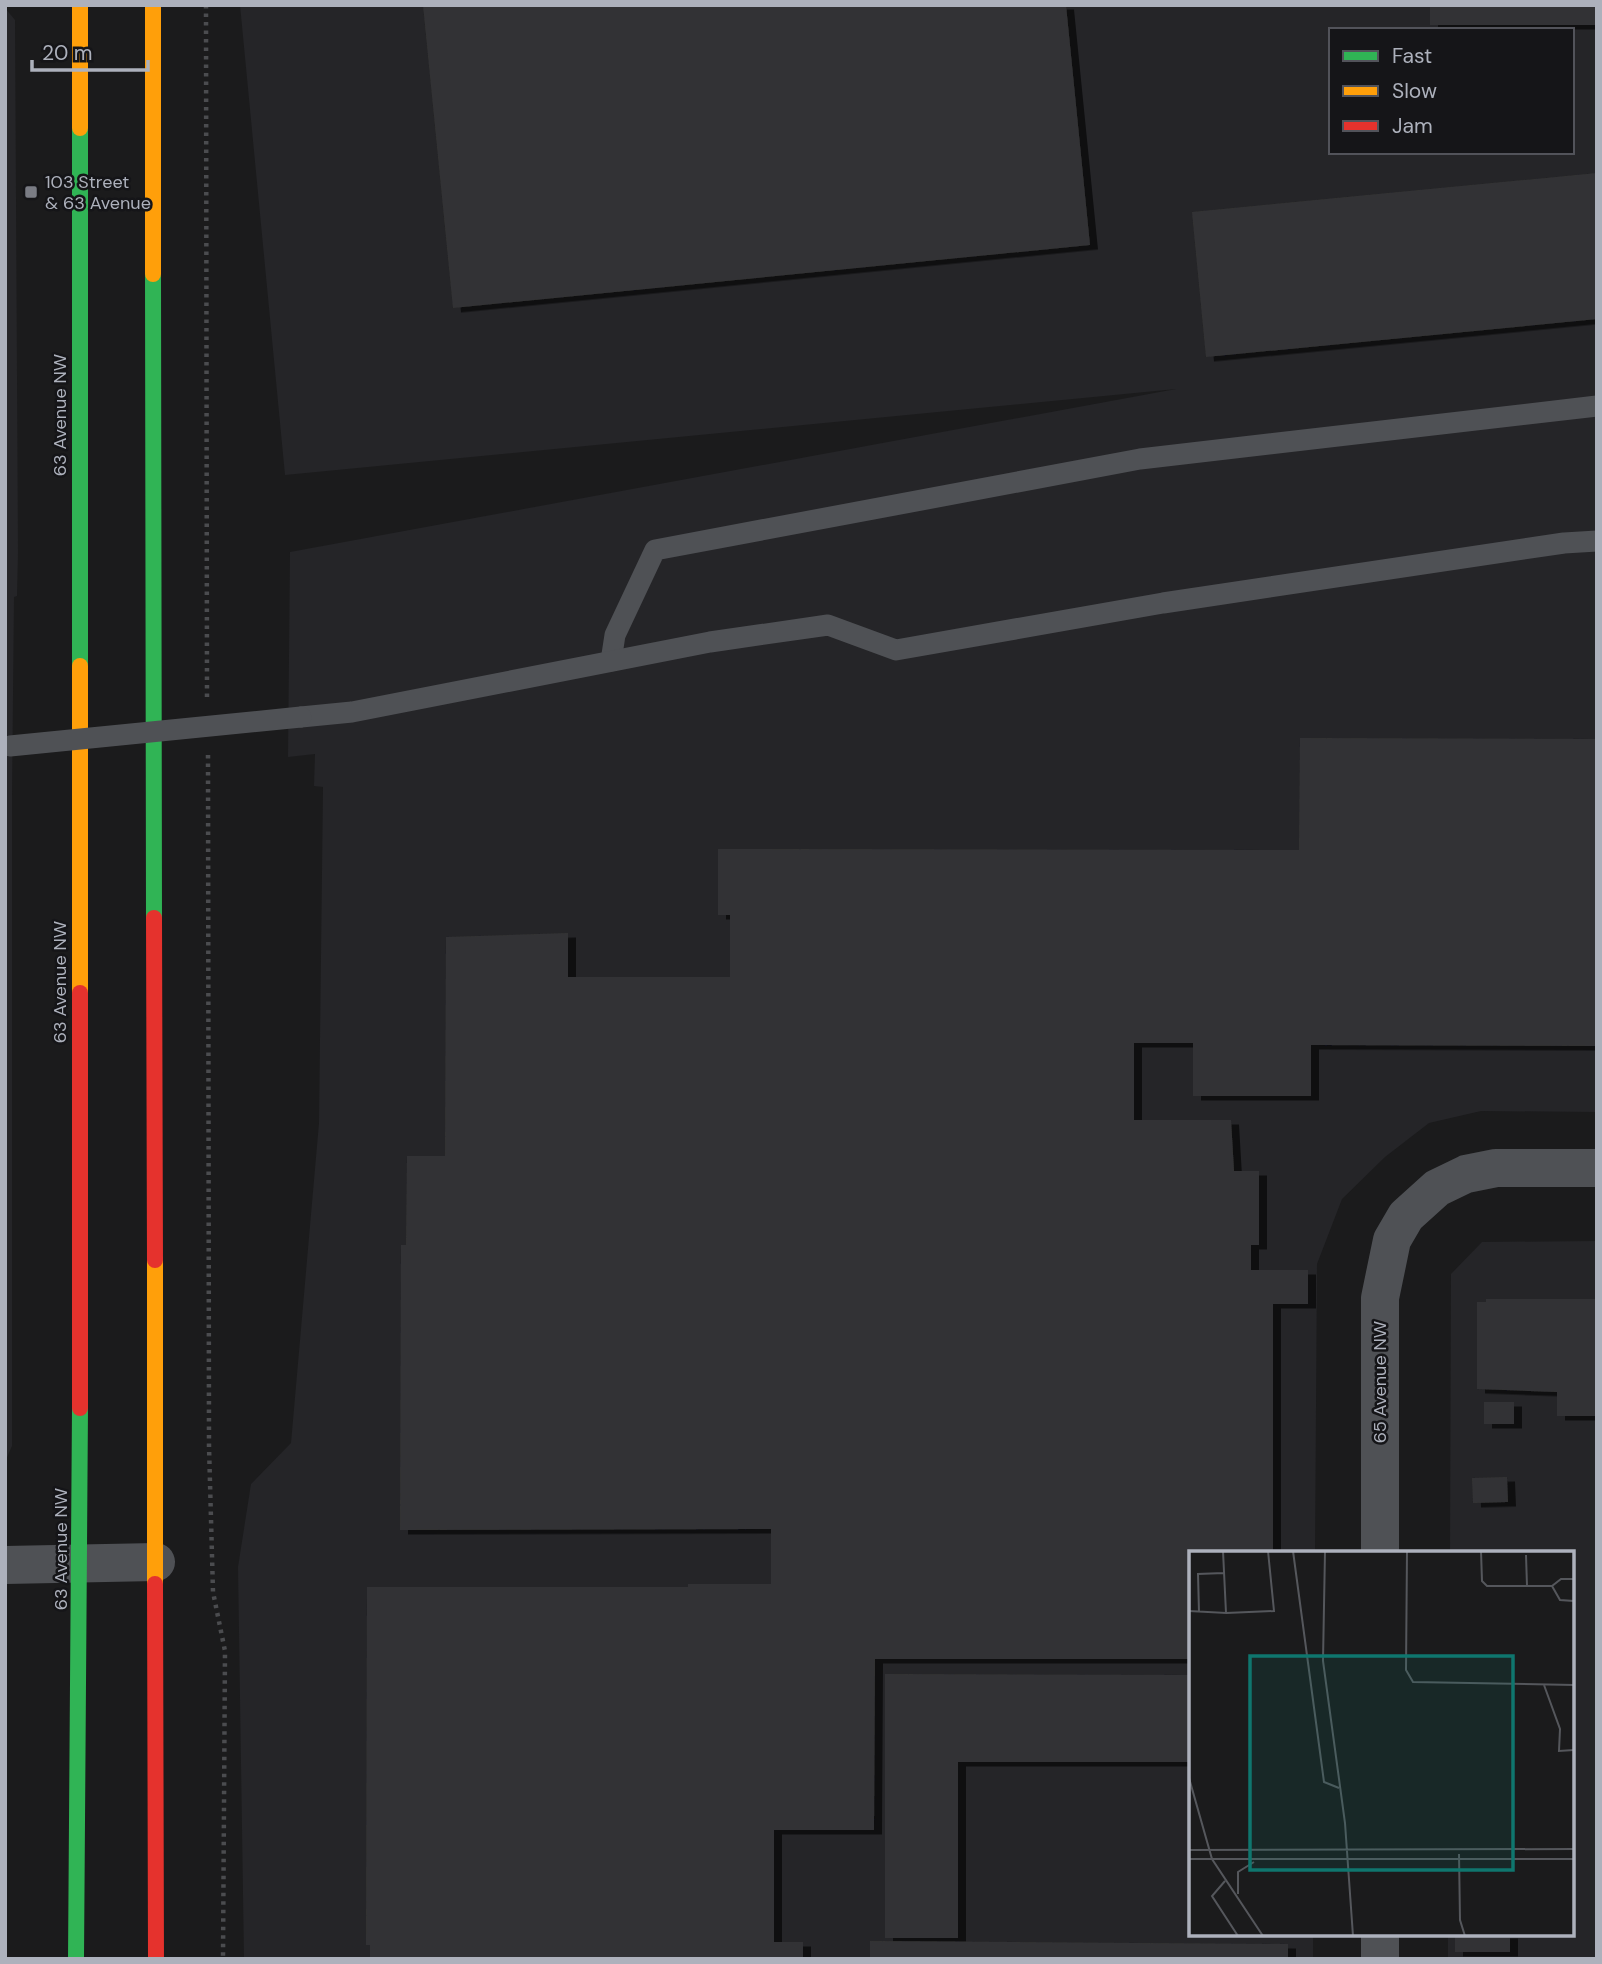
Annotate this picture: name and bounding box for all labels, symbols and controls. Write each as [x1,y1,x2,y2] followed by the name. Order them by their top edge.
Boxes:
[32,28,147,72] scale bar
[1329,28,1574,154] legend
[42,39,93,67] text: 20 m
[1392,42,1432,70] text: Fast
[1392,77,1437,105] text: Slow
[1392,112,1433,140] text: Jam
[45,170,151,215] place label: 103 Street & 63 Avenue
[23,184,39,200] marker: 103 Street & 63 Avenue
[48,354,72,476] street label: 63 Avenue NW
[48,921,72,1043] street label: 63 Avenue NW
[1368,1321,1392,1443] street label: 65 Avenue NW
[49,1488,73,1610] street label: 63 Avenue NW
[1189,1551,1574,1936] inset map

